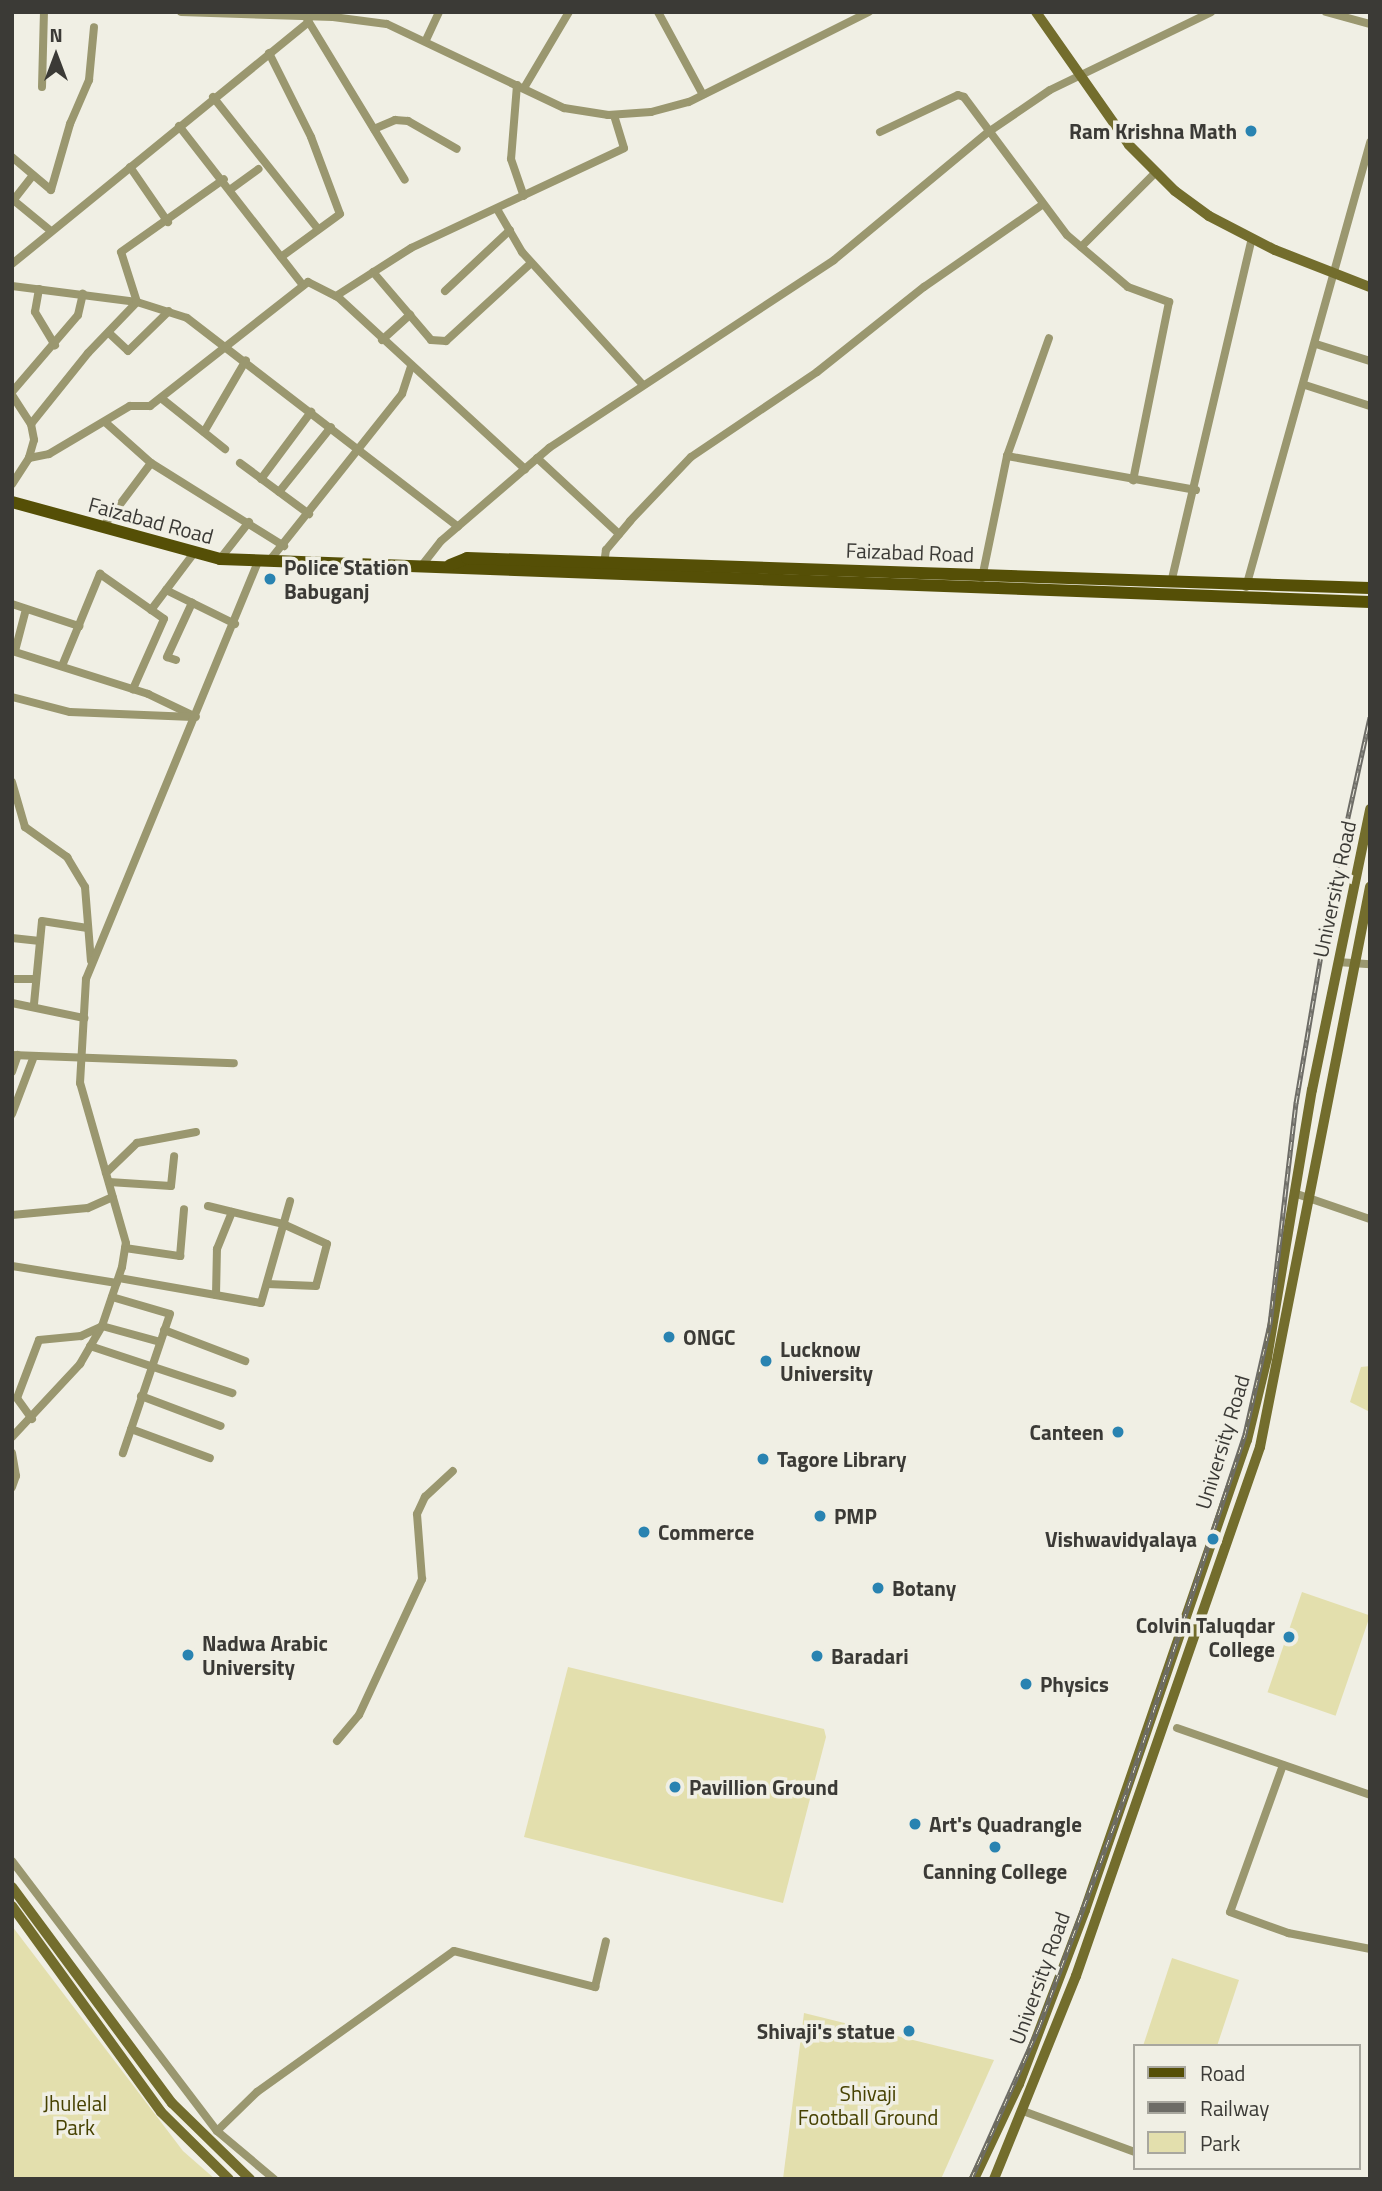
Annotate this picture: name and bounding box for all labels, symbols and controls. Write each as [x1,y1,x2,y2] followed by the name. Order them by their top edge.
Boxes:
[49,20,63,49] text: N
[21,21,91,91] north arrow
[1069,118,1237,144] place label: Ram Krishna Math
[1243,123,1259,139] marker: Ram Krishna Math
[86,491,216,549] street label: Faizabad Road
[845,537,975,567] street label: Faizabad Road
[284,554,409,604] place label: Police Station Babuganj
[262,571,278,587] marker: Police Station Babuganj
[1307,818,1361,960] street label: University Road
[683,1324,735,1350] place label: ONGC
[661,1329,677,1345] marker: ONGC
[780,1336,873,1386] place label: Lucknow University
[758,1353,774,1369] marker: Lucknow University
[1190,1372,1254,1512] street label: University Road
[1030,1419,1104,1445] place label: Canteen
[1110,1424,1126,1440] marker: Canteen
[777,1446,906,1472] place label: Tagore Library
[755,1451,771,1467] marker: Tagore Library
[834,1503,877,1529] place label: PMP
[812,1508,828,1524] marker: PMP
[658,1519,754,1545] place label: Commerce
[636,1524,652,1540] marker: Commerce
[1045,1526,1197,1552] place label: Vishwavidyalaya
[1203,1529,1223,1549] marker: Vishwavidyalaya
[892,1575,956,1601] place label: Botany
[870,1580,886,1596] marker: Botany
[1136,1612,1275,1662] place label: Colvin Taluqdar College
[1281,1629,1297,1645] marker: Colvin Taluqdar College
[202,1630,328,1680] place label: Nadwa Arabic University
[831,1643,909,1669] place label: Baradari
[180,1647,196,1663] marker: Nadwa Arabic University
[809,1648,825,1664] marker: Baradari
[1040,1671,1109,1697] place label: Physics
[1018,1676,1034,1692] marker: Physics
[689,1774,838,1800] place label: Pavillion Ground
[667,1779,683,1795] marker: Pavillion Ground
[929,1811,1082,1837] place label: Art's Quadrangle
[907,1816,923,1832] marker: Art's Quadrangle
[987,1839,1003,1855] marker: Canning College
[923,1858,1067,1884] place label: Canning College
[1003,1908,1075,2048] street label: University Road
[757,2018,895,2044] place label: Shivaji's statue
[901,2023,917,2039] marker: Shivaji's statue
[1134,2044,1361,2170] legend
[1200,2057,1245,2089] text: Road
[798,2080,938,2130] park label: Shivaji Football Ground
[43,2090,107,2140] park label: Jhulelal Park
[1200,2092,1269,2124] text: Railway
[1200,2127,1240,2159] text: Park

